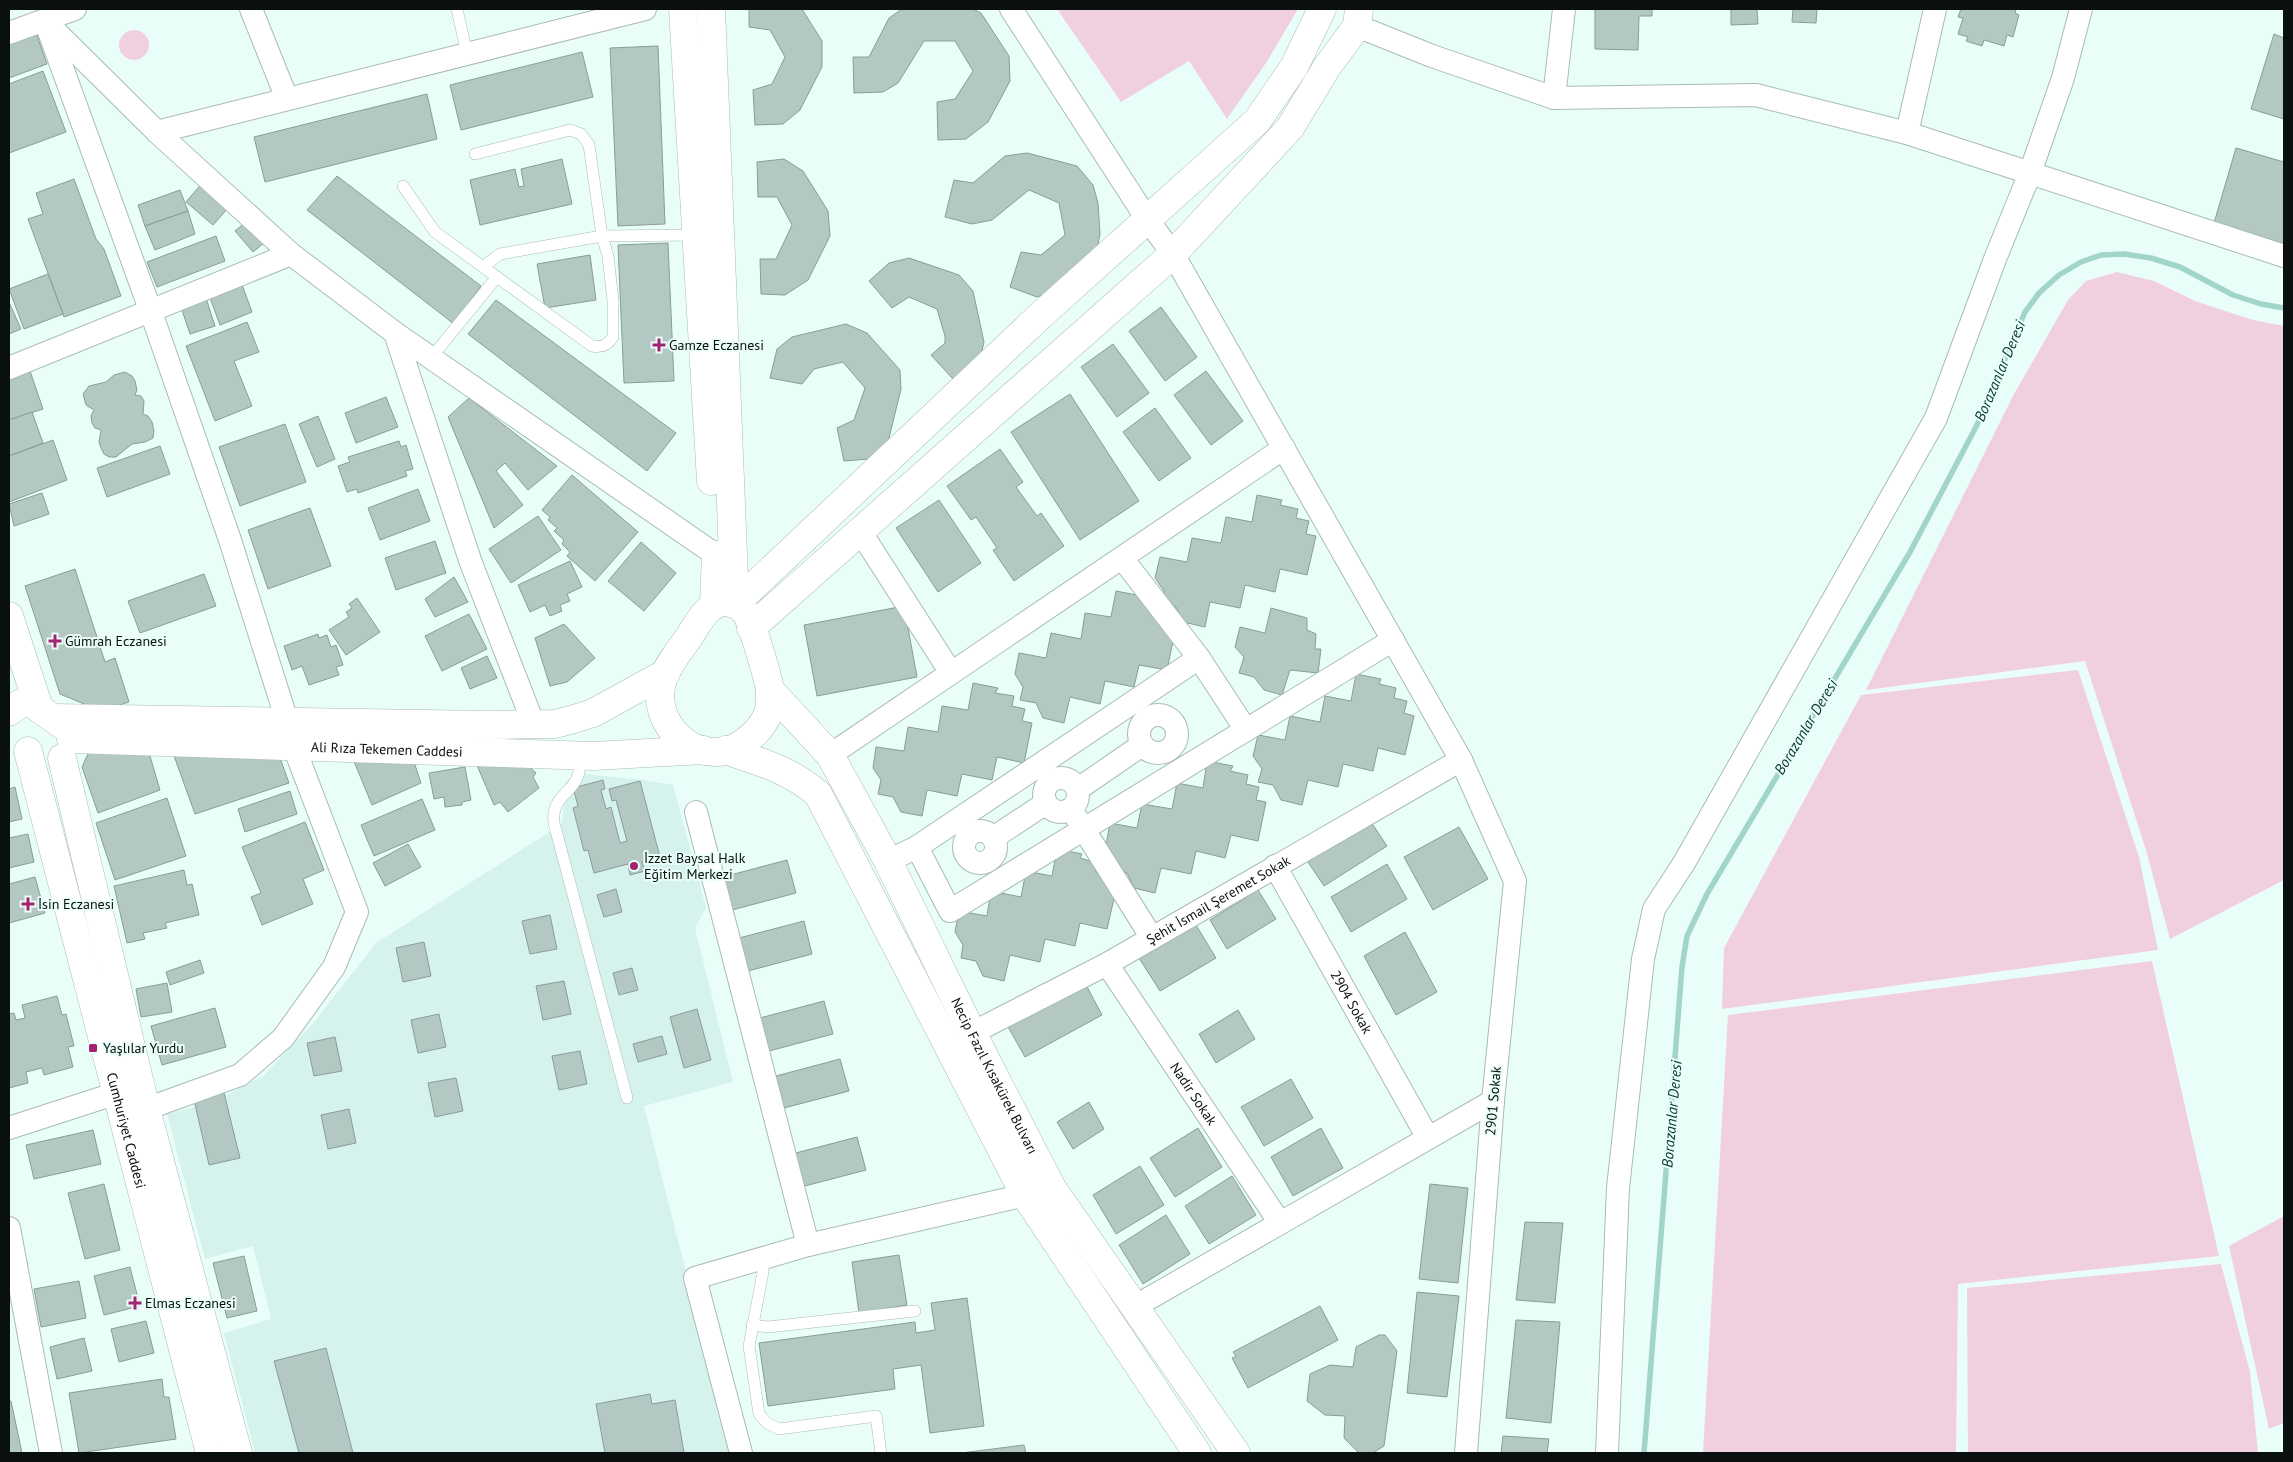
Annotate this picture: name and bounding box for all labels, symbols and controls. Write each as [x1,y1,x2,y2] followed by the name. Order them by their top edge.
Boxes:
[1970,317,2030,424] water label: Borazanlar Deresi
[669,336,764,354] place label: Gamze Eczanesi
[653,339,665,351] marker: Gamze Eczanesi
[65,632,167,650] place label: Gümrah Eczanesi
[49,635,61,647] marker: Gümrah Eczanesi
[1770,675,1842,778] water label: Borazanlar Deresi
[311,738,463,761] street label: Ali Rıza Tekemen Caddesi
[644,849,746,883] place label: İzzet Baysal Halk Eğitim Merkezi
[1143,851,1294,948] street label: Şehit İsmail Şeremet Sokak
[628,860,640,872] marker: İzzet Baysal Halk Eğitim Merkezi
[38,895,114,913] place label: İsin Eczanesi
[22,898,34,910] marker: İsin Eczanesi
[1327,967,1377,1037] street label: 2904 Sokak
[947,995,1042,1157] street label: Necip Fazıl Kısakürek Bulvarı
[103,1039,184,1057] place label: Yaşlılar Yurdu
[87,1042,99,1054] marker: Yaşlılar Yurdu
[1657,1058,1686,1168] water label: Borazanlar Deresi
[1166,1059,1221,1129] street label: Nadir Sokak
[1481,1065,1505,1136] street label: 2901 Sokak
[103,1071,150,1190] street label: Cumhuriyet Caddesi
[145,1294,236,1312] place label: Elmas Eczanesi
[129,1297,141,1309] marker: Elmas Eczanesi

